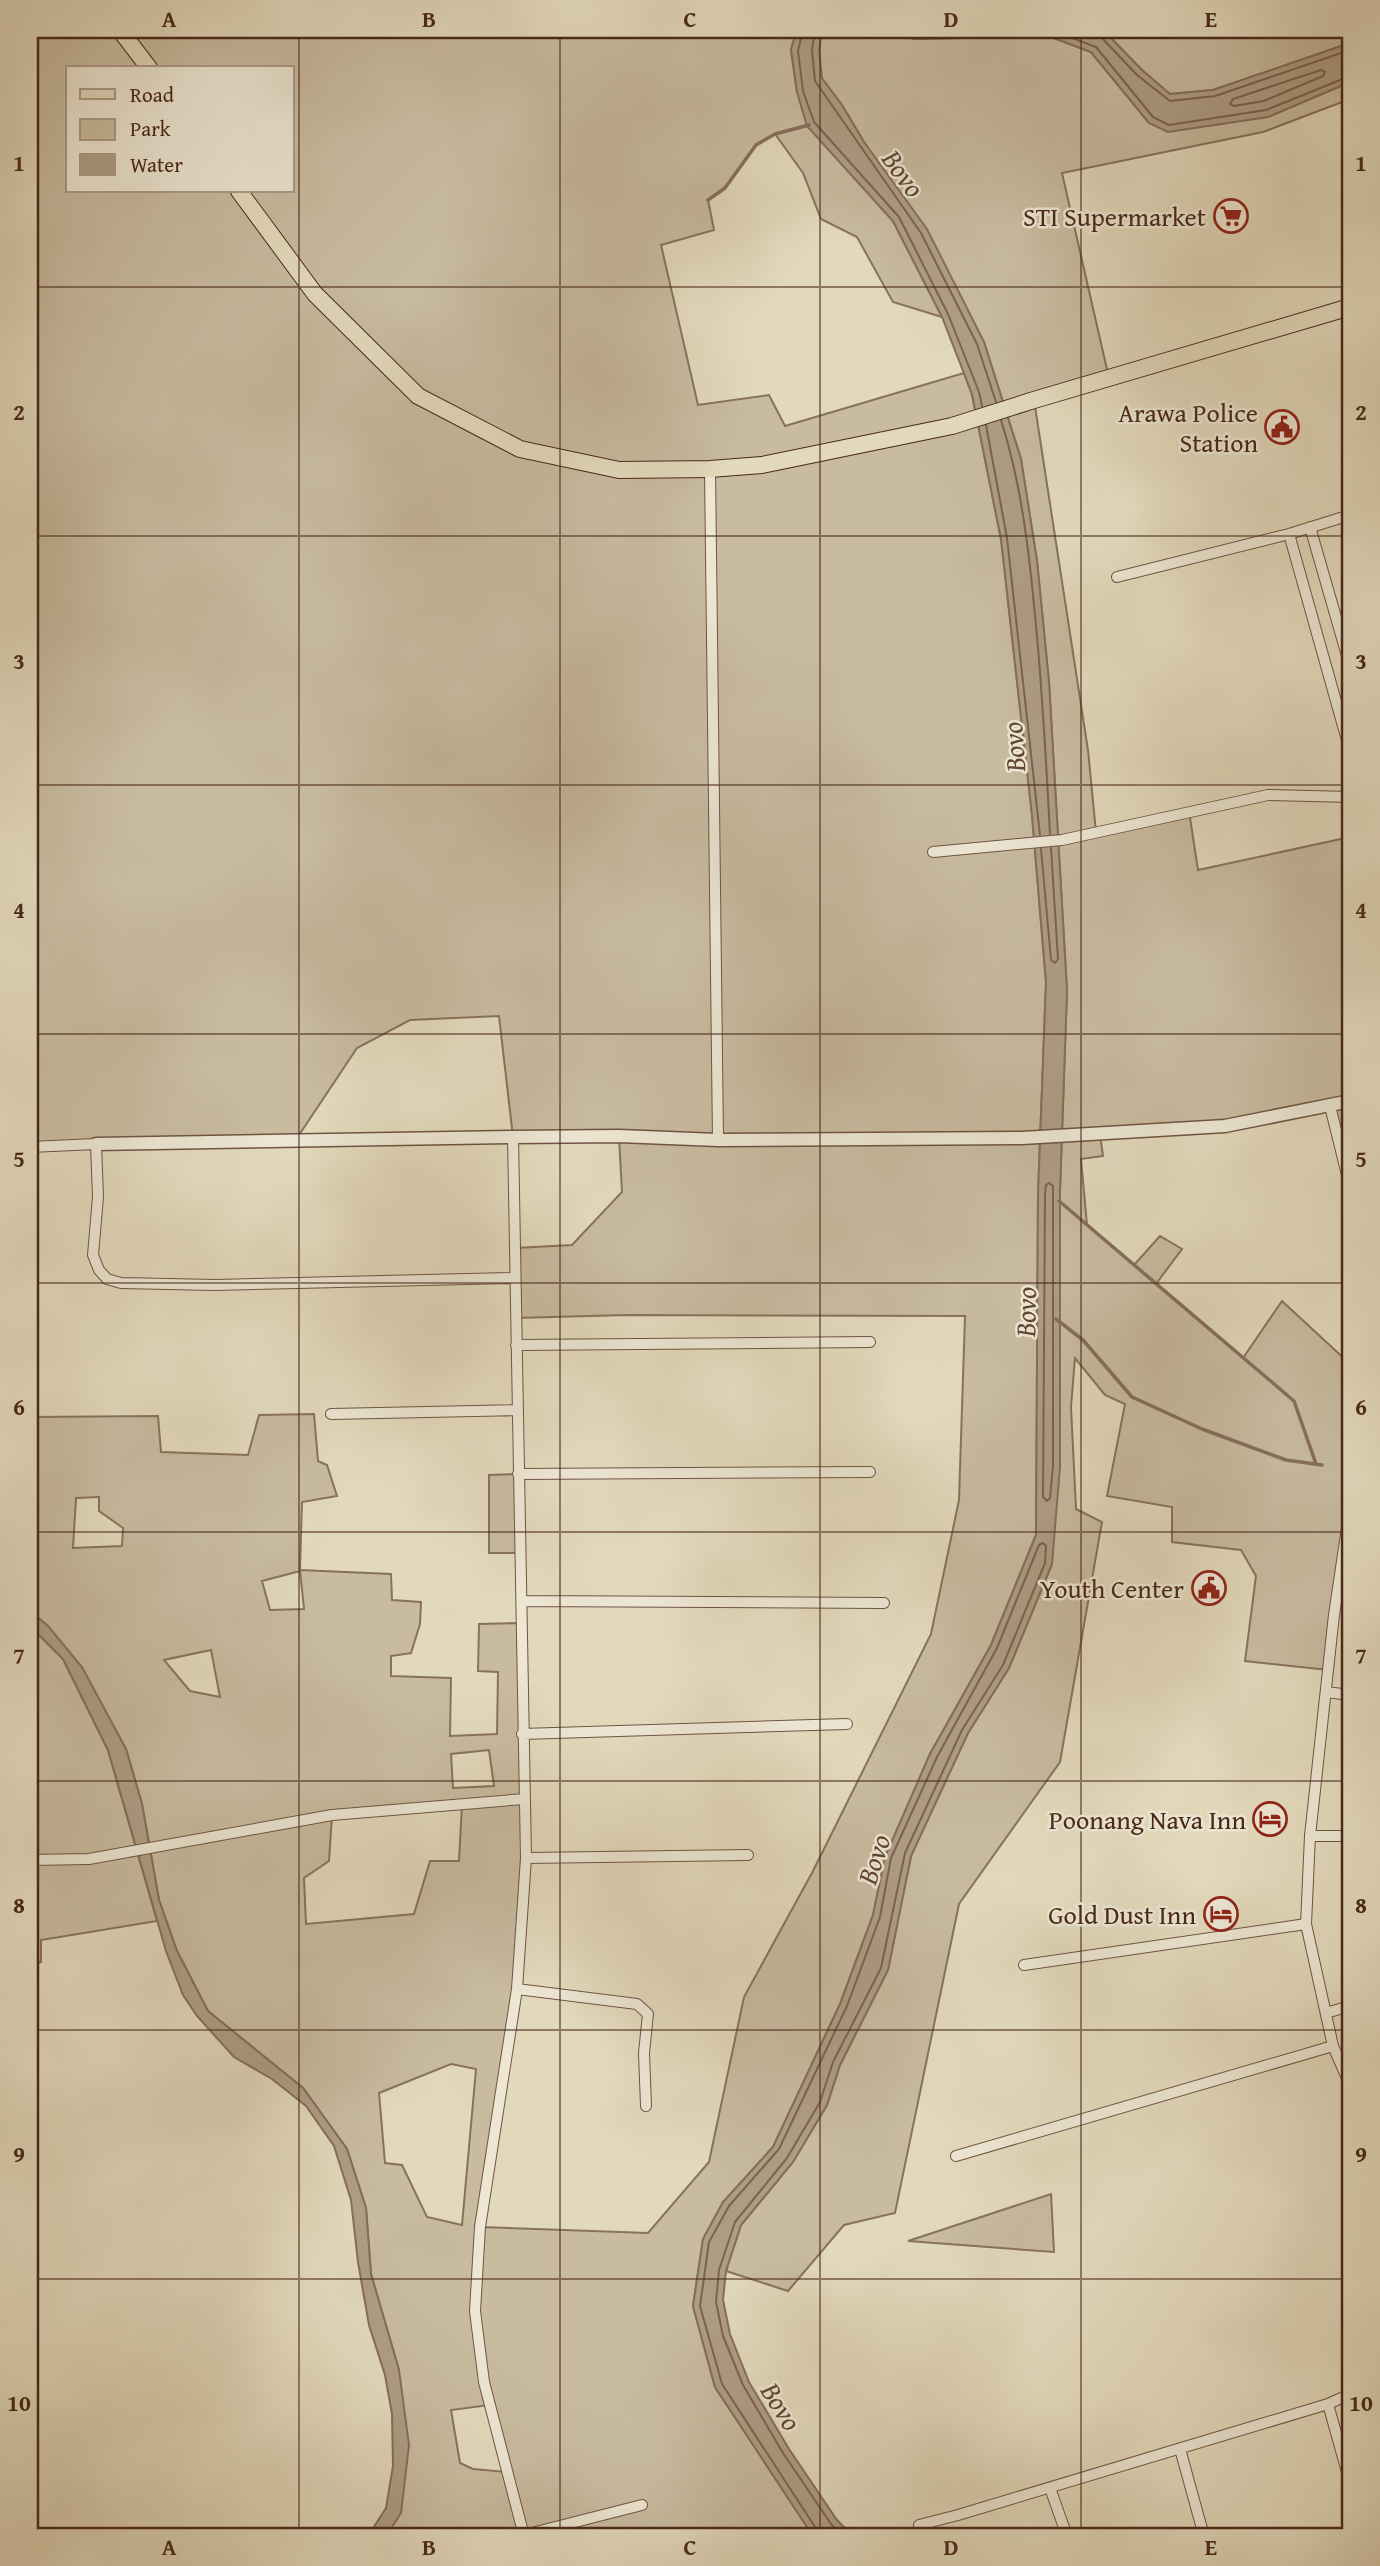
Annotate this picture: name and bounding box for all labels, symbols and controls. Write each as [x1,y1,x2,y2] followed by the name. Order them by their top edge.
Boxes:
[162,2,177,35] text: A
[422,2,436,35] text: B
[683,2,697,35] text: C
[944,2,959,35] text: D
[1205,2,1217,35] text: E
[66,66,294,192] legend
[130,79,175,110] text: Road
[130,113,171,144] text: Park
[872,140,935,205] water label: Bovo
[13,146,25,179] text: 1
[1355,146,1367,179] text: 1
[130,149,183,180] text: Water
[1023,197,1206,236] place label: STI Supermarket
[1212,197,1250,235] supermarket icon: STI Supermarket
[1118,393,1258,462] place label: Arawa Police Station
[13,395,25,428] text: 2
[1355,395,1367,428] text: 2
[1263,408,1301,446] public building icon: Arawa Police Station
[13,644,25,677] text: 3
[1355,644,1367,677] text: 3
[991,721,1035,774] water label: Bovo
[13,893,25,926] text: 4
[1355,893,1367,926] text: 4
[13,1142,25,1175] text: 5
[1355,1142,1367,1175] text: 5
[1004,1287,1046,1338] water label: Bovo
[13,1390,25,1423] text: 6
[1355,1390,1367,1423] text: 6
[1040,1569,1184,1608] place label: Youth Center
[1190,1569,1228,1607] public building icon: Youth Center
[13,1639,25,1672] text: 7
[1355,1639,1367,1672] text: 7
[1049,1800,1246,1839] place label: Poonang Nava Inn
[1251,1800,1289,1838] hotel icon: Poonang Nava Inn
[845,1829,900,1890] water label: Bovo
[13,1888,25,1921] text: 8
[1355,1888,1367,1921] text: 8
[1048,1895,1196,1934] place label: Gold Dust Inn
[1202,1895,1240,1933] hotel icon: Gold Dust Inn
[13,2137,25,2170] text: 9
[1355,2137,1367,2170] text: 9
[751,2373,813,2438] water label: Bovo
[7,2386,31,2419] text: 10
[1349,2386,1373,2419] text: 10
[162,2530,177,2563] text: A
[422,2530,436,2563] text: B
[683,2530,697,2563] text: C
[944,2530,959,2563] text: D
[1205,2530,1217,2563] text: E

